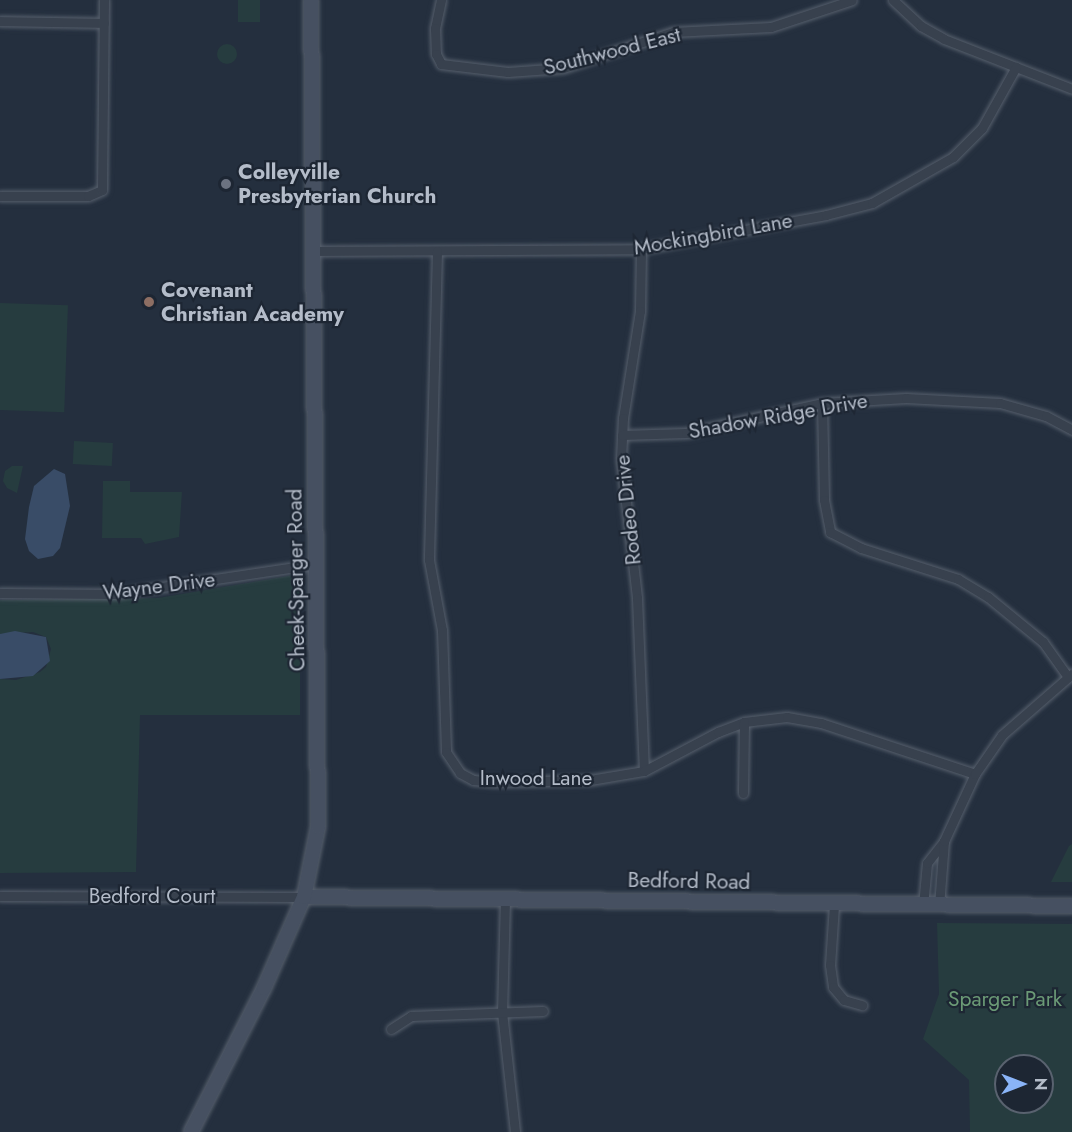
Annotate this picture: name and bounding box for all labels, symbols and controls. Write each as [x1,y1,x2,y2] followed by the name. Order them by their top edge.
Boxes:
[541,22,683,80] street label: Southwood East
[238,159,436,209] place label: Colleyville Presbyterian Church
[219,177,233,191] marker: Colleyville Presbyterian Church
[632,208,794,260] street label: Mockingbird Lane
[161,277,344,327] place label: Covenant Christian Academy
[142,295,156,309] marker: Covenant Christian Academy
[687,388,869,444] street label: Shadow Ridge Drive
[610,454,646,566] street label: Rodeo Drive
[282,488,310,672] street label: Cheek-Sparger Road
[102,567,216,605] street label: Wayne Drive
[480,765,592,791] street label: Inwood Lane
[627,867,751,895] street label: Bedford Road
[89,883,215,909] street label: Bedford Court
[948,986,1062,1012] park label: Sparger Park
[994,1054,1054,1114] north arrow
[1029,1078,1052,1090] text: N

